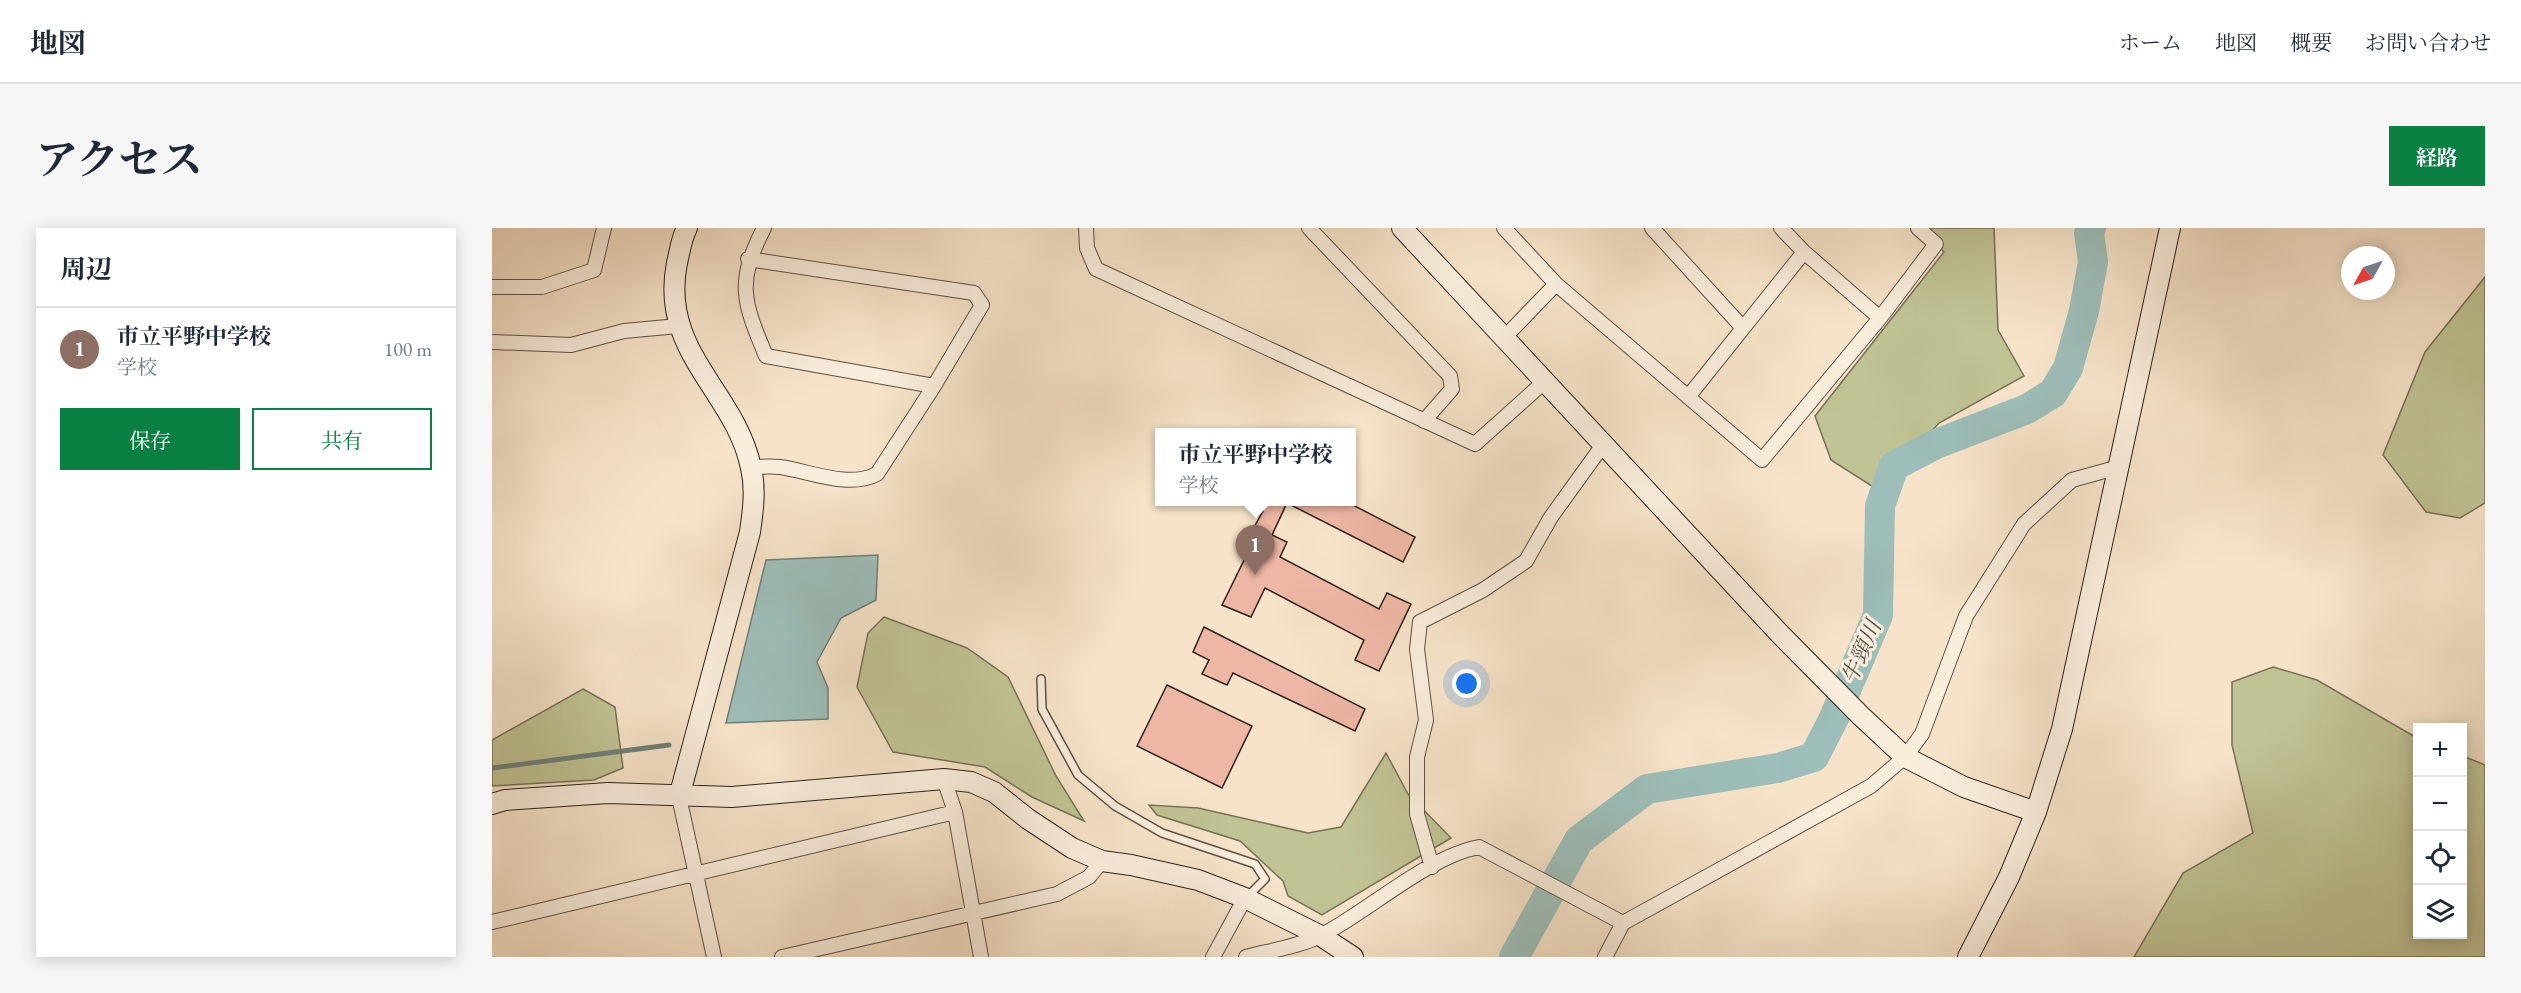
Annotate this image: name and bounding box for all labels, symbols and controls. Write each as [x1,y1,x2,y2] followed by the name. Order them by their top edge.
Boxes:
[30,25,86,61] text: 地図
[2119,29,2182,56] text: ホーム
[2215,29,2257,56] text: 地図
[2290,29,2332,56] text: 概要
[2365,29,2491,56] text: お問い合わせ
[2389,126,2485,186] button: 経路
[36,132,203,187] text: アクセス
[2341,246,2395,300] north arrow
[60,252,112,286] text: 周辺
[117,322,271,351] text: 市立平野中学校
[74,336,85,362] text: 1
[384,336,432,362] text: 100 m
[117,354,157,380] text: 学校
[60,408,240,470] button: 保存
[252,408,432,470] button: 共有
[1155,428,1356,506] popup
[1178,440,1333,469] text: 市立平野中学校
[1178,472,1218,498] text: 学校
[1236,526,1275,575] pin: 1
[1834,614,1888,688] water label: 牛頸川
[1452,669,1481,698] your location
[2413,723,2467,939] map controls
[2413,723,2467,777] button: +
[2413,777,2467,831] button: −
[2413,831,2467,885] button: locate
[2413,885,2467,939] button: layers

